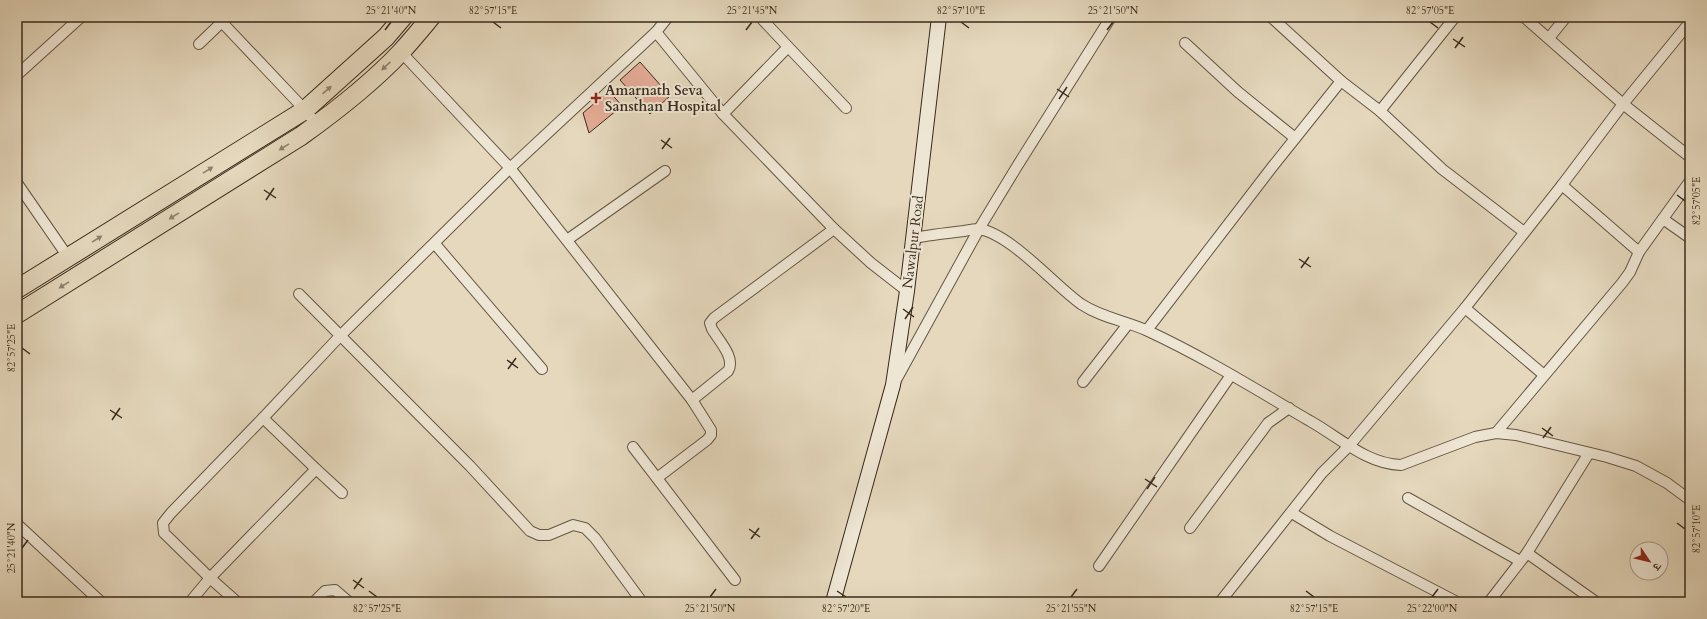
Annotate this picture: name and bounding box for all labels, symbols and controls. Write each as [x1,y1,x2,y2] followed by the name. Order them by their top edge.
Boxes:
[366,4,417,18] text: 25°21'40"N
[469,4,517,18] text: 82°57'15"E
[727,4,778,18] text: 25°21'45"N
[937,4,985,18] text: 82°57'10"E
[1088,4,1139,18] text: 25°21'50"N
[1406,4,1454,18] text: 82°57'05"E
[381,61,391,71] one-way arrow
[605,81,721,116] place label: Amarnath Seva Sansthan Hospital
[322,86,333,95] one-way arrow
[590,92,602,104] marker: Amarnath Seva Sansthan Hospital
[279,143,289,151] one-way arrow
[203,166,213,174] one-way arrow
[1690,177,1704,225] text: 82°57'05"E
[898,194,928,290] street label: Nawalpur Road
[168,212,180,219] one-way arrow
[92,235,103,243] one-way arrow
[58,281,70,288] one-way arrow
[5,324,19,372] text: 82°57'25"E
[1690,505,1704,553] text: 82°57'10"E
[5,522,19,573] text: 25°21'40"N
[1629,541,1669,581] north arrow
[1648,559,1665,574] text: उ
[353,602,401,616] text: 82°57'25"E
[685,602,736,616] text: 25°21'50"N
[822,602,870,616] text: 82°57'20"E
[1046,602,1097,616] text: 25°21'55"N
[1290,602,1338,616] text: 82°57'15"E
[1407,602,1458,616] text: 25°22'00"N

